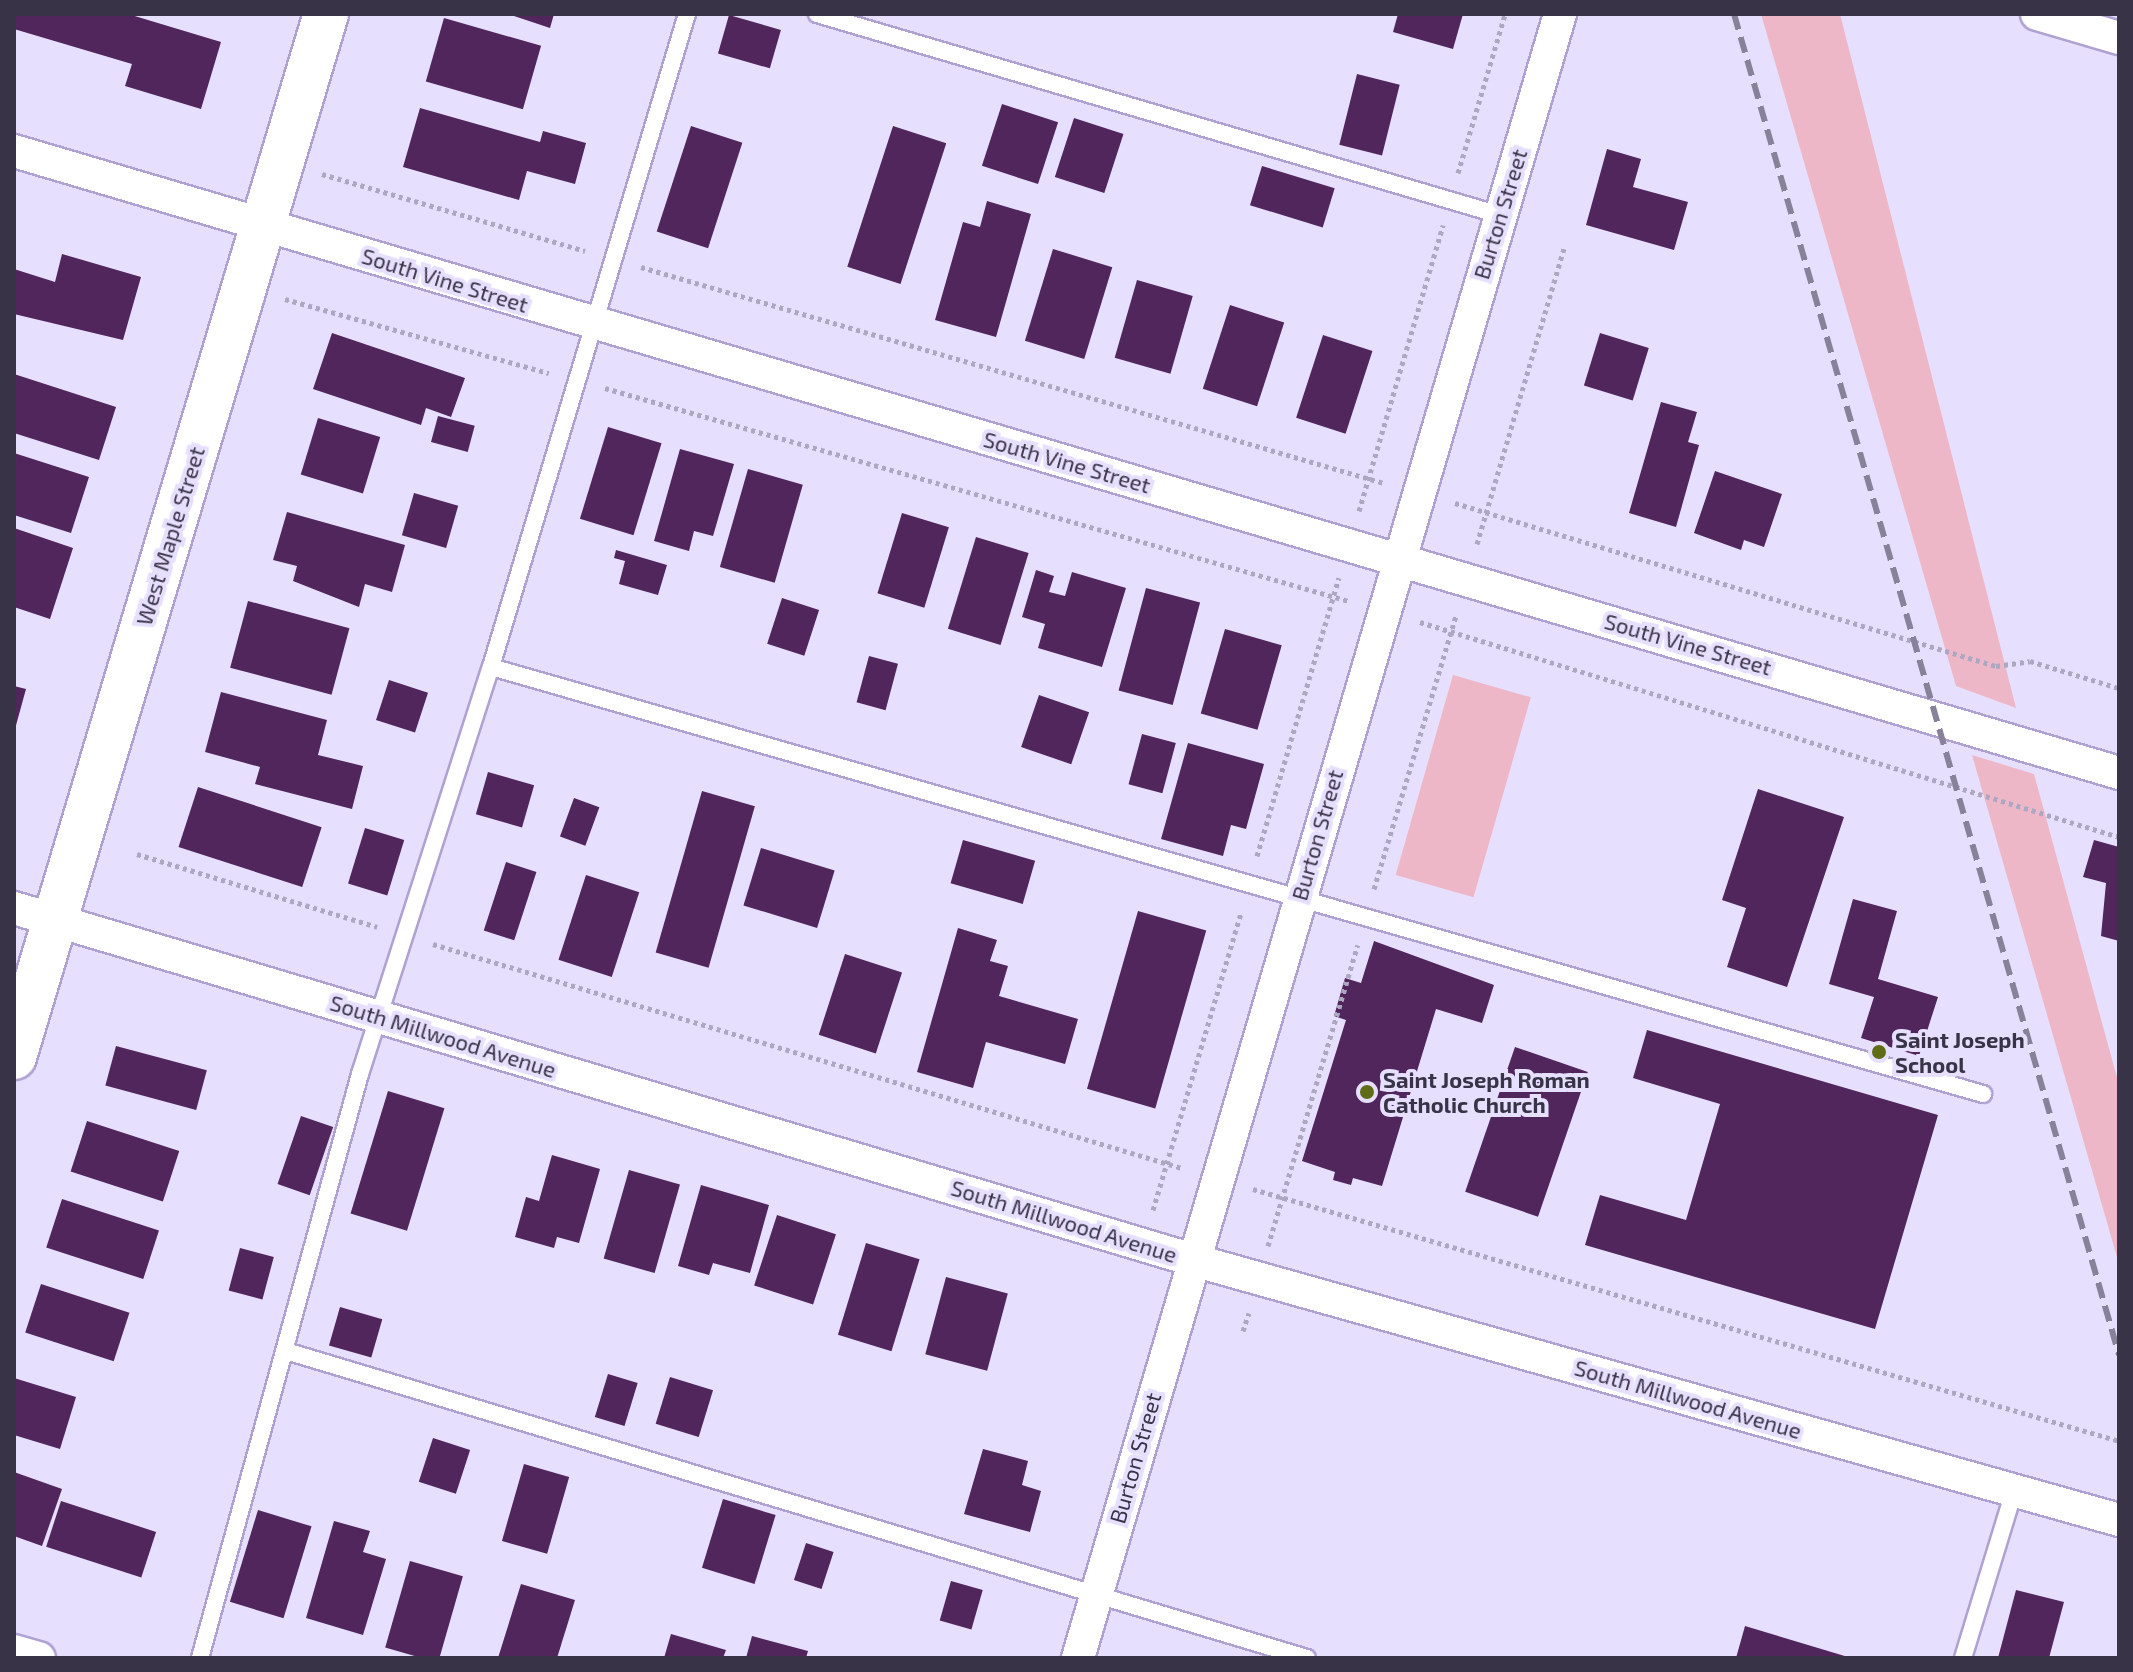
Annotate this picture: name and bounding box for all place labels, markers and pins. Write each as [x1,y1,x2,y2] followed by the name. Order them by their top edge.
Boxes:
[1895,1026,2025,1078] place label: Saint Joseph School
[1870,1043,1888,1061] marker: Saint Joseph School
[1383,1066,1590,1118] place label: Saint Joseph Roman Catholic Church
[1358,1083,1376,1101] marker: Saint Joseph Roman Catholic Church

